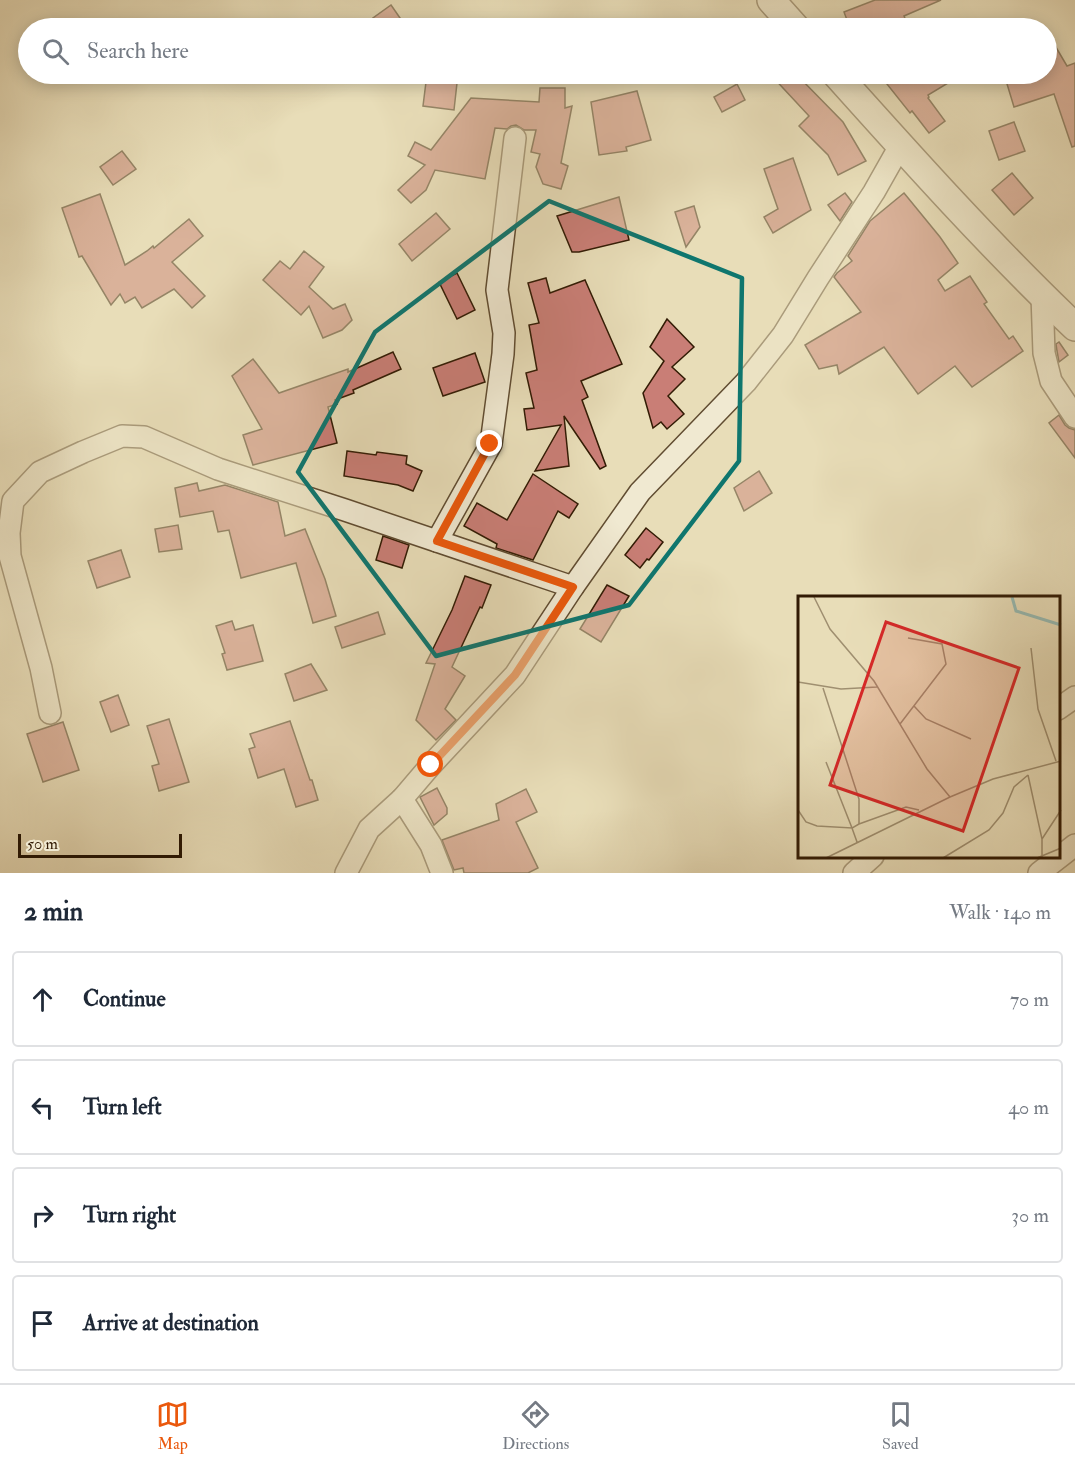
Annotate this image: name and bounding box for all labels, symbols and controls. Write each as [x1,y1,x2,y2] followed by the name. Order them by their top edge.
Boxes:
[18,18,1057,84] search box
[39,35,72,68] icon: search
[87,37,189,65] text: Search here
[476,430,502,456] route end
[798,596,1060,858] inset map
[417,751,443,777] route start
[18,831,182,858] scale bar
[27,834,58,854] text: 50 m
[24,896,83,928] text: 2 min
[949,900,1051,925] text: Walk · 140 m
[26,983,59,1016] icon: ahead
[83,985,166,1013] text: Continue
[1010,987,1049,1012] text: 70 m
[26,1091,59,1124] icon: left
[83,1093,162,1121] text: Turn left
[1008,1095,1049,1120] text: 40 m
[26,1199,59,1232] icon: right
[83,1201,176,1229] text: Turn right
[1011,1203,1049,1228] text: 30 m
[26,1307,59,1340] icon: arrive
[83,1309,259,1337] text: Arrive at destination
[156,1398,189,1454] tab: Map
[502,1398,569,1454] tab: Directions
[882,1398,919,1454] tab: Saved

